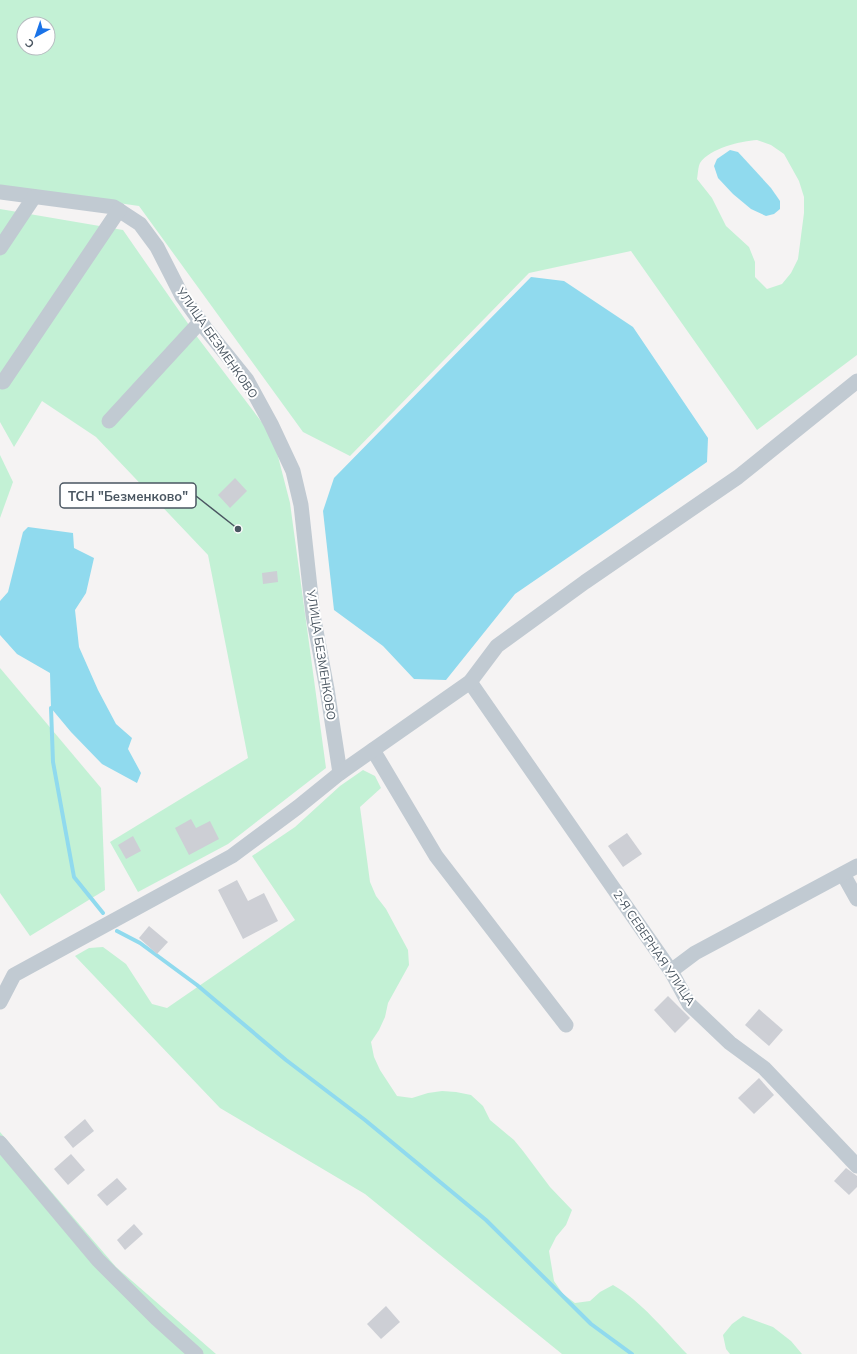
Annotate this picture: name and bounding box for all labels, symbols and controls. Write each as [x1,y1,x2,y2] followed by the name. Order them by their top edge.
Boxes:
[16,16,56,56] north arrow
[22,36,37,51] text: С
[173,284,261,401] street label: УЛИЦА БЕЗМЕНКОВО
[60,483,196,508] callout: ТСН "Безменково"
[68,488,188,504] text: ТСН "Безменково"
[304,588,339,721] street label: УЛИЦА БЕЗМЕНКОВО
[610,887,699,1008] street label: 2-Я СЕВЕРНАЯ УЛИЦА

